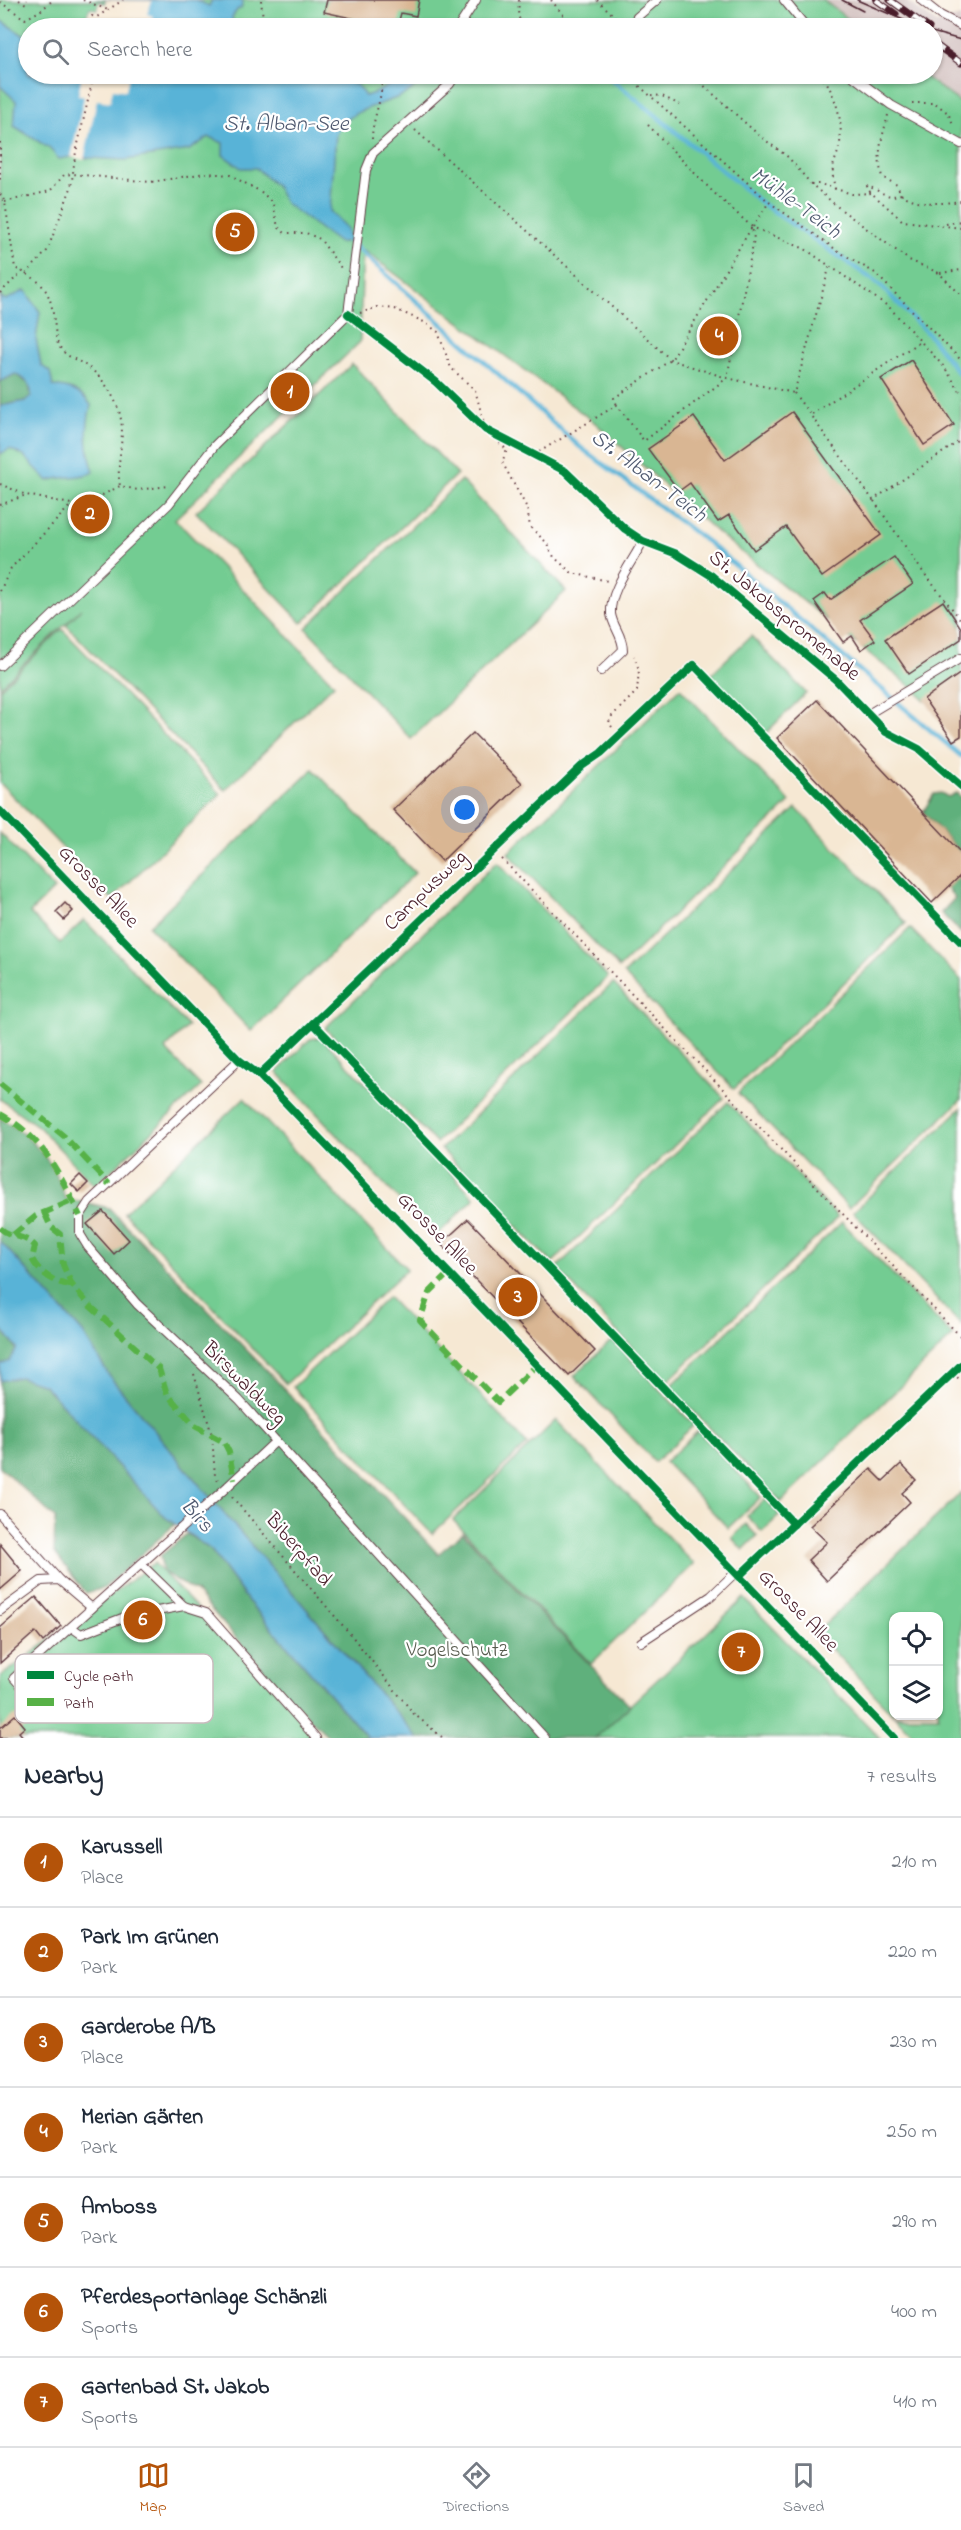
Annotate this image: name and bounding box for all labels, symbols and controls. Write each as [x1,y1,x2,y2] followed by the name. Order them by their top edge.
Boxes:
[18,18,943,84] search box
[39,35,72,68] icon: search
[87,35,192,67] text: Search here
[223,109,350,141] water label: St. Alban-See
[743,160,847,248] water label: Mühle-Teich
[216,210,254,254] pin: 5
[700,314,738,358] pin: 4
[270,370,310,414] pin: 1
[583,423,713,532] water label: St. Alban-Teich
[70,492,110,536] pin: 2
[701,543,867,689] street label: St. Jakobspromenade
[450,795,479,824] your location
[51,839,146,936] street label: Grosse Allee
[378,843,476,940] street label: Campusweg
[390,1186,485,1283] street label: Grosse Allee
[498,1274,538,1320] pin: 3
[193,1334,293,1434] street label: Birswaldweg
[172,1492,221,1541] water label: Birs
[257,1506,339,1594] street label: Biberpfad
[751,1563,846,1660] street label: Grosse Allee
[124,1598,162,1642] pin: 6
[889,1612,943,1720] map controls
[889,1612,943,1666] button: locate
[722,1630,760,1674] pin: 7
[406,1636,508,1668] park label: Vogelschutz
[15,1654,213,1723] legend
[64,1665,133,1689] text: Cycle path
[889,1666,943,1720] button: layers
[64,1692,94,1716] text: Path
[24,1758,103,1796] text: Nearby
[867,1763,937,1792] text: 7 results
[81,1832,163,1864] text: Karussell
[40,1848,47,1877] text: 1
[892,1848,937,1877] text: 210 m
[81,1864,123,1893] text: Place
[81,1922,219,1954] text: Park Im Grünen
[39,1938,48,1967] text: 2
[888,1938,937,1967] text: 220 m
[81,1954,117,1983] text: Park
[81,2012,215,2044] text: Garderobe A/B
[39,2028,48,2057] text: 3
[890,2028,937,2057] text: 230 m
[81,2044,123,2073] text: Place
[81,2102,203,2134] text: Merian Gärten
[39,2118,48,2147] text: 4
[886,2118,937,2147] text: 250 m
[81,2134,117,2163] text: Park
[81,2192,157,2224] text: Amboss
[38,2208,49,2237] text: 5
[892,2208,937,2237] text: 290 m
[81,2224,117,2253] text: Park
[81,2282,327,2314] text: Pferdesportanlage Schänzli
[39,2298,48,2327] text: 6
[891,2298,937,2327] text: 400 m
[81,2314,138,2343] text: Sports
[81,2372,269,2404] text: Gartenbad St. Jakob
[39,2388,48,2417] text: 7
[893,2388,937,2417] text: 410 m
[81,2404,138,2433] text: Sports
[137,2459,170,2519] tab: Map
[443,2459,509,2519] tab: Directions
[783,2459,824,2519] tab: Saved

